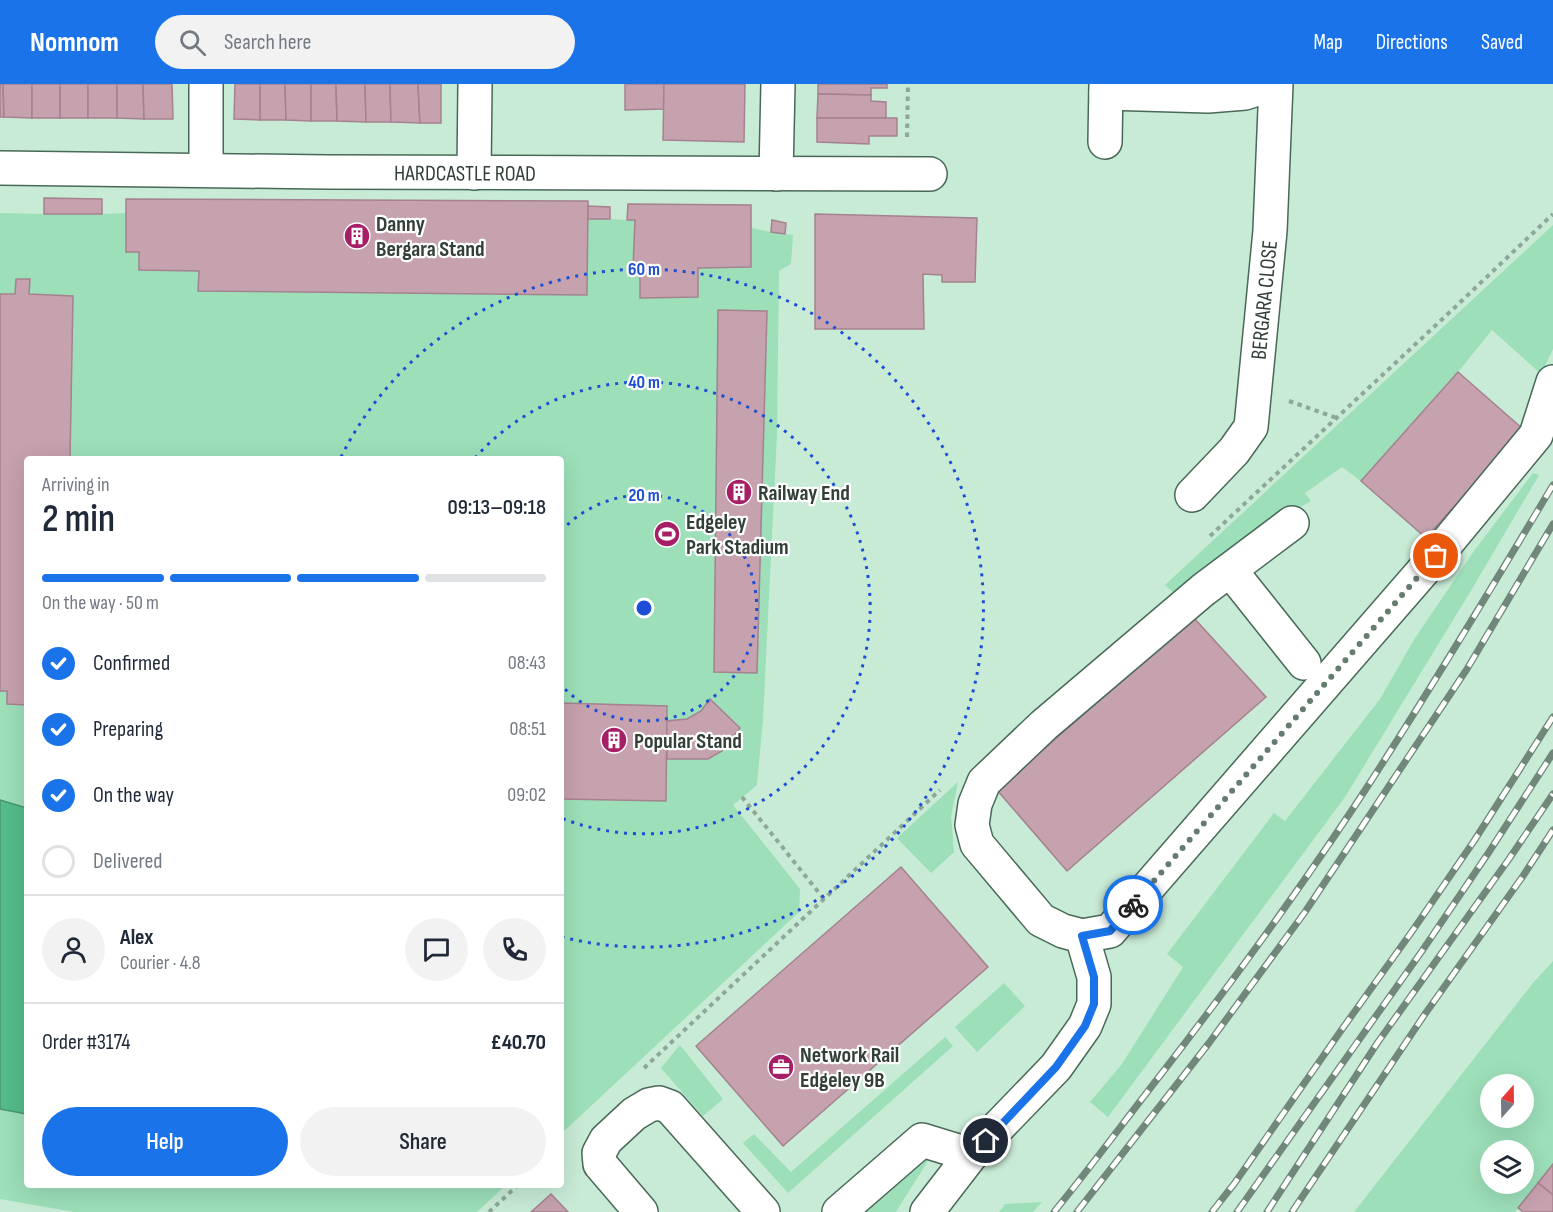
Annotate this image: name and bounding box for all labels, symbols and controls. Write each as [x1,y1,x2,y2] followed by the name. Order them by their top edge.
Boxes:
[155,15,575,69] search box
[30,26,119,59] text: Nomnom
[176,26,209,59] icon: search
[224,29,311,56] text: Search here
[1313,30,1343,55] text: Map
[1376,30,1448,55] text: Directions
[1481,30,1523,55] text: Saved
[394,160,536,188] street label: HARDCASTLE ROAD
[376,211,485,263] place label: Danny Bergara Stand
[342,221,372,251] building icon: Danny Bergara Stand
[1246,239,1284,361] street label: BERGARA CLOSE
[628,259,660,280] text: 60 m
[628,372,660,393] text: 40 m
[42,473,110,497] text: Arriving in
[724,477,754,507] building icon: Railway End
[758,480,850,507] place label: Railway End
[628,485,660,506] text: 20 m
[447,494,546,521] text: 09:13–09:18
[42,496,115,543] text: 2 min
[686,509,789,561] place label: Edgeley Park Stadium
[652,519,682,549] sports icon: Edgeley Park Stadium
[1410,530,1461,581] pin
[1419,539,1452,572] icon: bag
[42,591,159,615] text: On the way · 50 m
[634,598,654,618] centre of rings
[42,647,75,680] icon: check
[93,650,170,677] text: Confirmed
[508,651,546,675] text: 08:43
[42,713,75,746] icon: check
[93,716,163,743] text: Preparing
[510,717,546,741] text: 08:51
[599,725,629,755] building icon: Popular Stand
[634,728,742,755] place label: Popular Stand
[42,779,75,812] icon: check
[93,782,174,809] text: On the way
[507,783,546,807] text: 09:02
[93,848,162,875] text: Delivered
[1103,875,1163,935] courier
[1117,889,1150,922] icon: bike
[42,918,105,981] button: person
[405,918,468,981] button: chat
[483,918,546,981] button: phone
[120,924,153,951] text: Alex
[120,951,201,975] text: Courier · 4.8
[42,1029,130,1056] text: Order #3174
[490,1029,546,1056] text: £40.70
[800,1042,899,1094] place label: Network Rail Edgeley 9B
[766,1052,796,1082] office icon: Network Rail Edgeley 9B
[1480,1074,1534,1128] north arrow
[1480,1074,1534,1194] map controls
[42,1107,288,1176] button: Help
[300,1107,546,1176] button: Share
[960,1115,1011,1166] pin
[969,1124,1002,1157] icon: home
[1480,1140,1534,1194] button: layers

